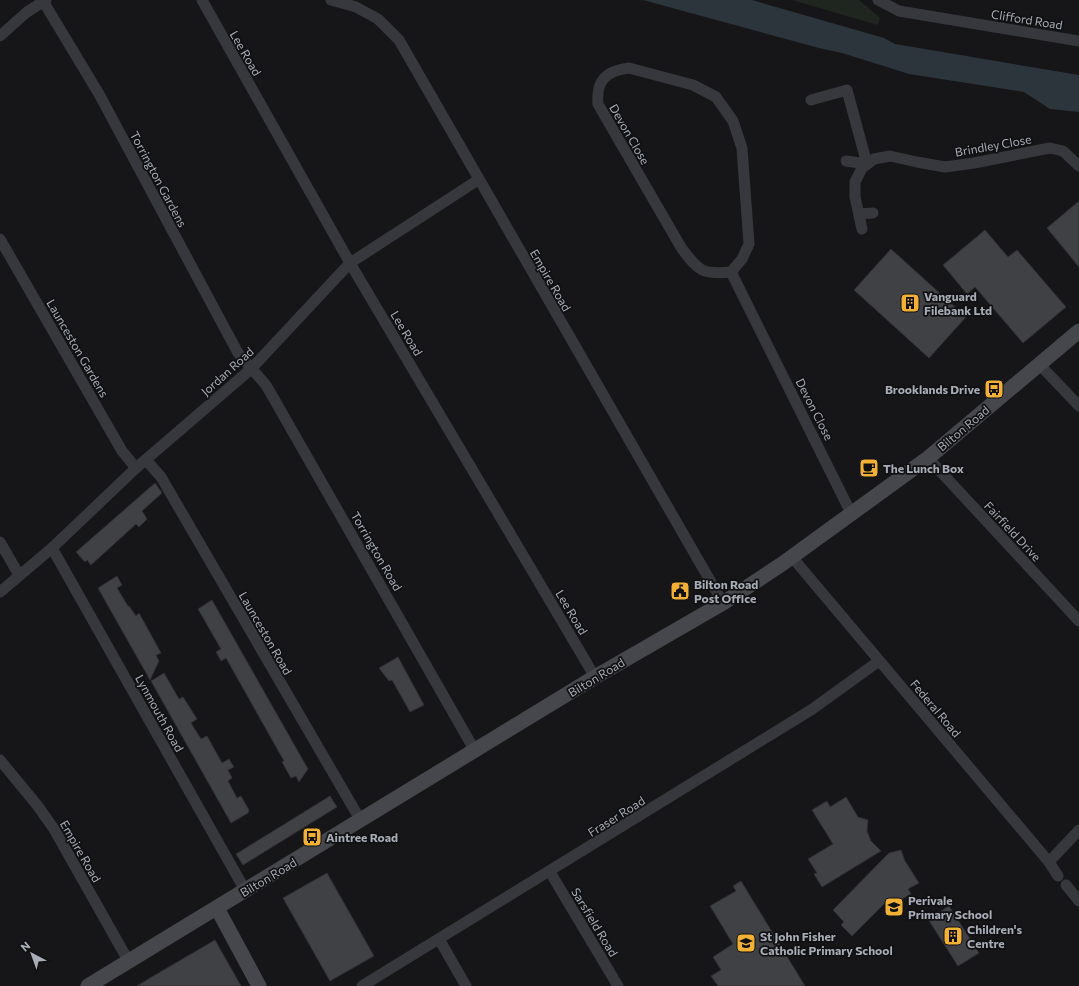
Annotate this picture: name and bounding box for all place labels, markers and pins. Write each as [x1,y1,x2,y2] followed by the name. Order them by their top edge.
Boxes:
[924,289,992,317] place label: Vanguard Filebank Ltd
[899,292,921,314] building icon: Vanguard Filebank Ltd
[983,378,1005,400] bus stop icon: Brooklands Drive
[885,382,980,396] place label: Brooklands Drive
[858,457,880,479] cafe icon: The Lunch Box
[883,461,964,475] place label: The Lunch Box
[694,577,758,605] place label: Bilton Road Post Office
[669,580,691,602] public building icon: Bilton Road Post Office
[301,826,323,848] bus stop icon: Aintree Road
[326,830,398,844] place label: Aintree Road
[908,893,992,921] place label: Perivale Primary School
[883,896,905,918] school or university icon: Perivale Primary School
[967,922,1023,950] place label: Children's Centre
[942,925,964,947] building icon: Children's Centre
[760,929,893,957] place label: St John Fisher Catholic Primary School
[735,932,757,954] school or university icon: St John Fisher Catholic Primary School

